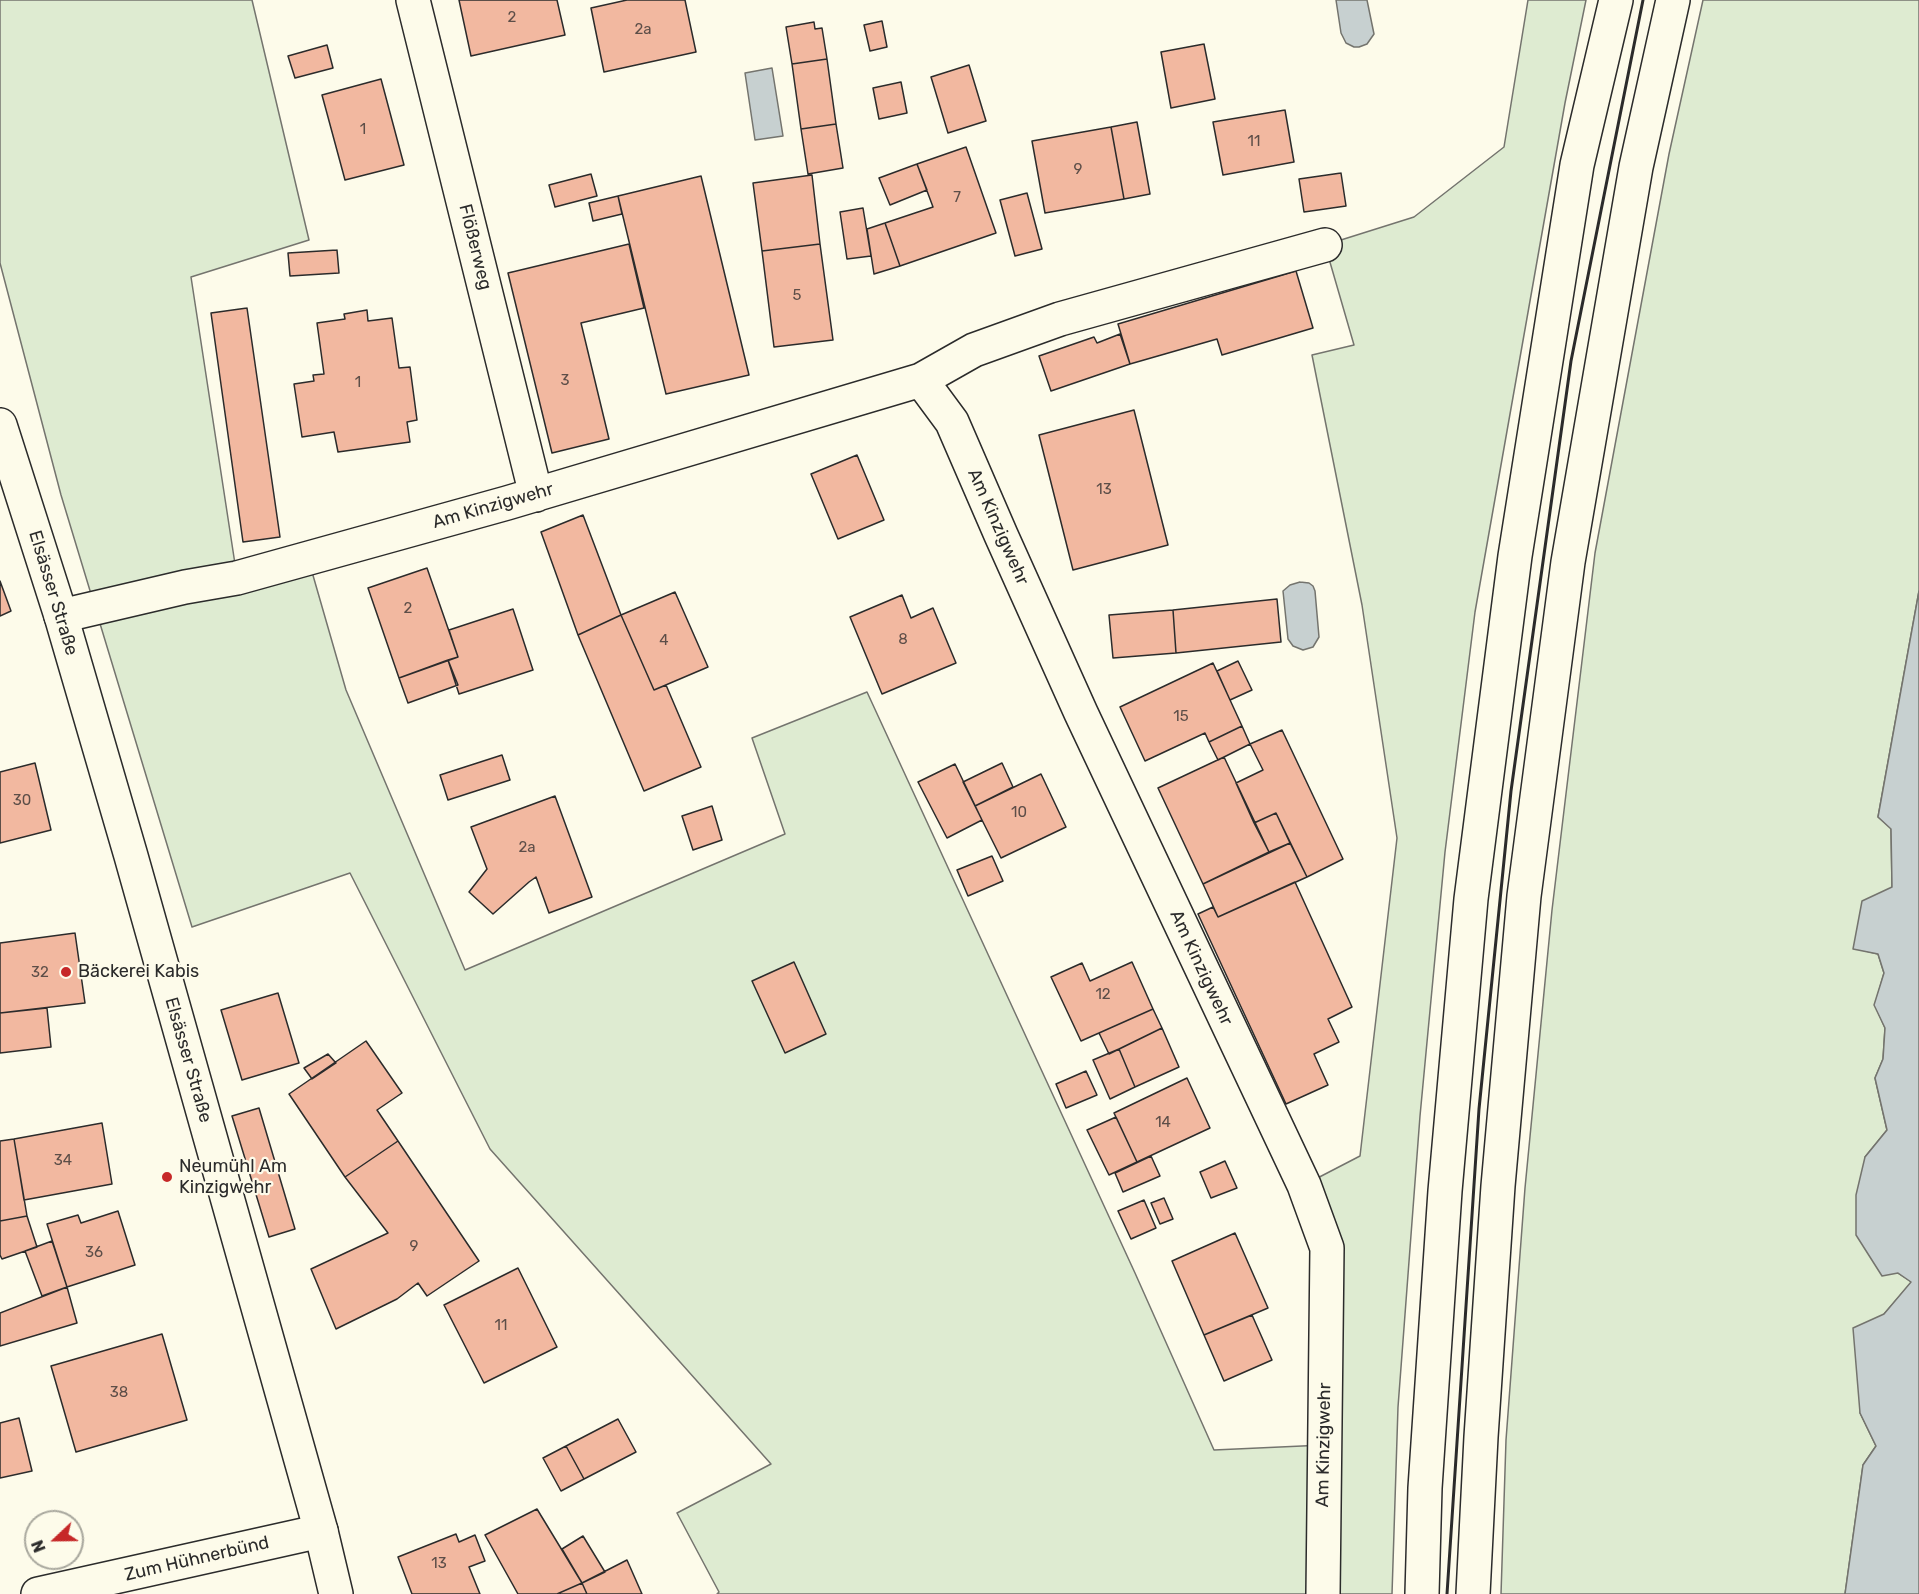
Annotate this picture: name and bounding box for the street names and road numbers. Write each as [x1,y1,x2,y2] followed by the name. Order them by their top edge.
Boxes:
[454,202,496,292] street label: Flößerweg
[963,466,1033,588] street label: Am Kinzigwehr
[430,478,556,534] street label: Am Kinzigwehr
[24,528,82,658] street label: Elsässer Straße
[1165,907,1237,1029] street label: Am Kinzigwehr
[160,995,216,1125] street label: Elsässer Straße
[1312,1382,1336,1508] street label: Am Kinzigwehr
[123,1532,271,1586] street label: Zum Hühnerbünd

